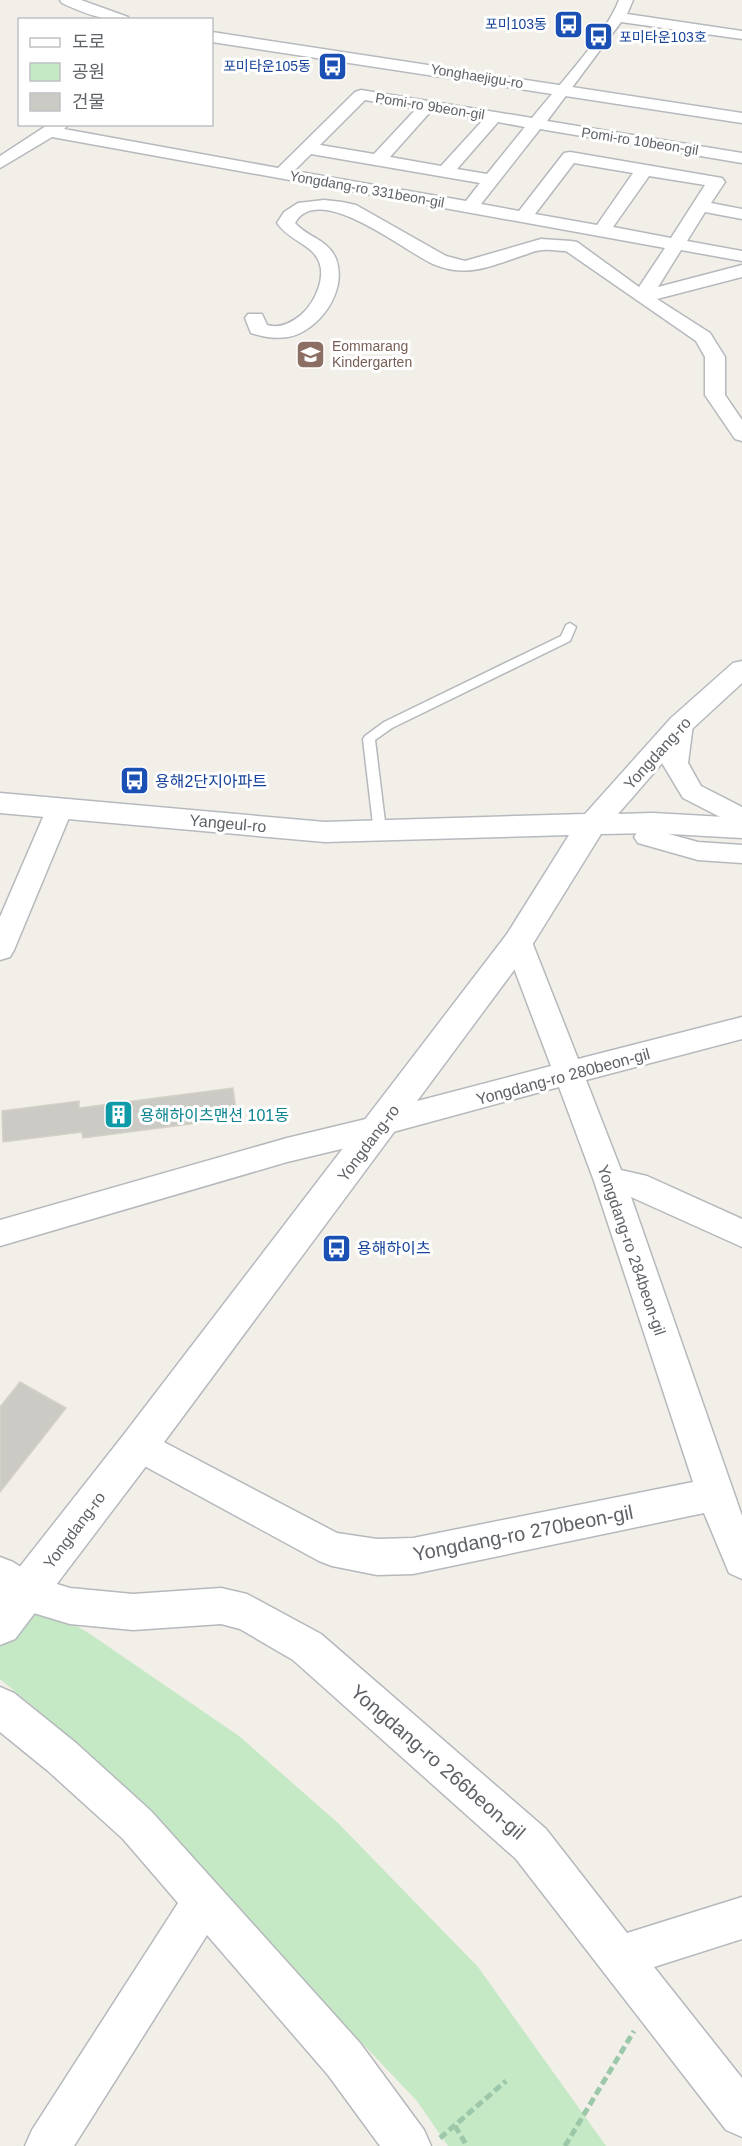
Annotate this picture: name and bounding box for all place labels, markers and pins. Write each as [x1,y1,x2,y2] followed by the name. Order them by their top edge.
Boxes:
[552,8,584,40] bus stop icon: 포미103동
[485,16,547,32] place label: 포미103동
[582,21,614,53] bus stop icon: 포미타운103호
[619,29,707,45] place label: 포미타운103호
[316,50,348,82] bus stop icon: 포미타운105동
[223,58,311,74] place label: 포미타운105동
[295,338,327,370] school or university icon: Eommarang Kindergarten
[332,338,412,370] place label: Eommarang Kindergarten
[118,765,150,797] bus stop icon: 용해2단지아파트
[155,773,267,790] place label: 용해2단지아파트
[103,1099,135,1131] building icon: 용해하이츠맨션 101동
[140,1107,289,1124] place label: 용해하이츠맨션 101동
[320,1232,352,1264] bus stop icon: 용해하이츠
[357,1240,431,1257] place label: 용해하이츠

